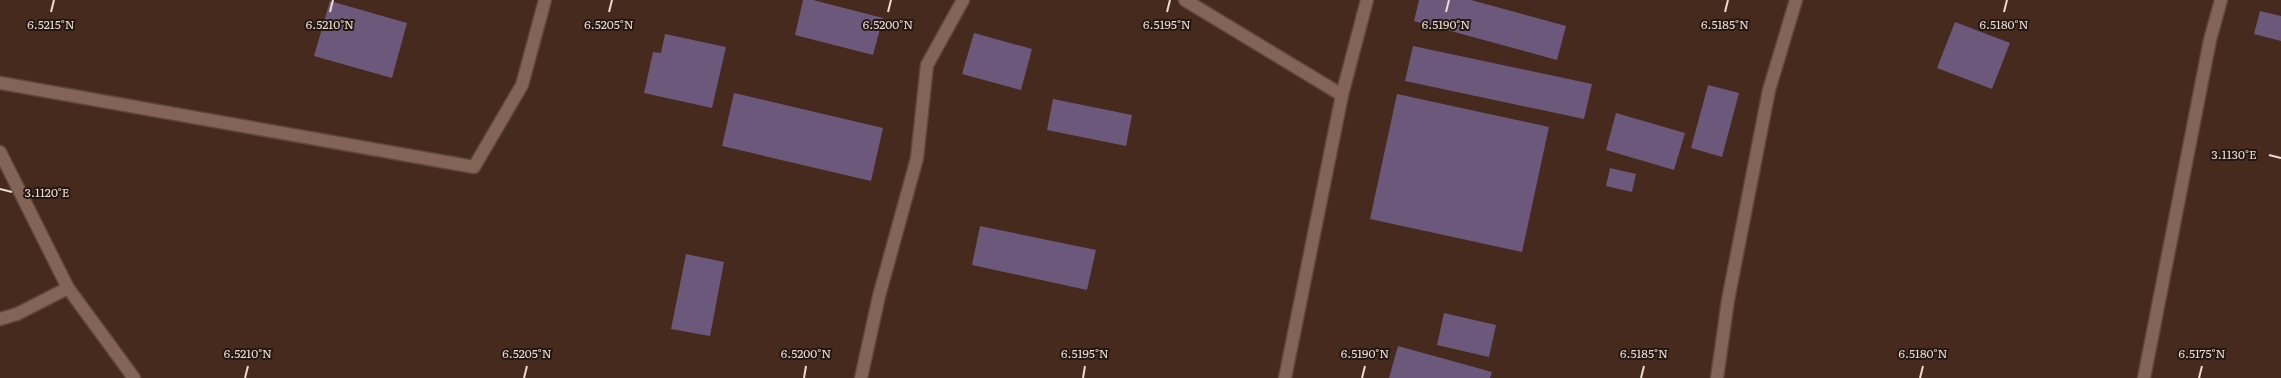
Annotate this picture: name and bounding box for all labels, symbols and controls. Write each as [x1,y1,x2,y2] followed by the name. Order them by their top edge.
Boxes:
[27,15,75,33] text: 6.5215°N
[306,15,354,33] text: 6.5210°N
[584,15,634,33] text: 6.5205°N
[863,15,913,33] text: 6.5200°N
[1143,15,1191,33] text: 6.5195°N
[1422,15,1470,33] text: 6.5190°N
[1701,15,1749,33] text: 6.5185°N
[1980,15,2028,33] text: 6.5180°N
[2211,145,2257,163] text: 3.1130°E
[25,183,70,201] text: 3.1120°E
[224,344,272,362] text: 6.5210°N
[502,344,552,362] text: 6.5205°N
[781,344,831,362] text: 6.5200°N
[1061,344,1109,362] text: 6.5195°N
[1341,344,1389,362] text: 6.5190°N
[1620,344,1668,362] text: 6.5185°N
[1899,344,1947,362] text: 6.5180°N
[2179,344,2225,362] text: 6.5175°N

